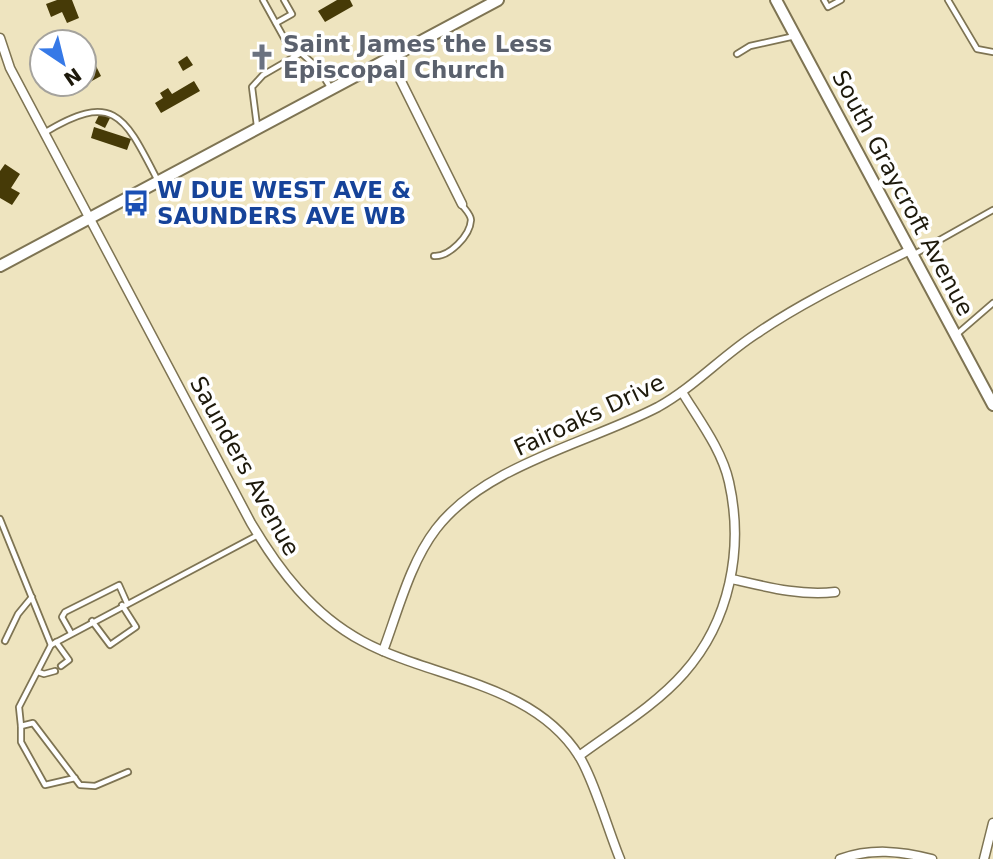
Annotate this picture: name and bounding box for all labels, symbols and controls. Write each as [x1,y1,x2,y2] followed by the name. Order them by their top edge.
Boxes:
[28,28,98,98] north arrow
[283,31,552,83] place label: Saint James the Less Episcopal Church
[247,42,277,72] church icon: Saint James the Less Episcopal Church
[60,63,86,90] text: N
[827,66,979,320] street label: South Graycroft Avenue
[157,177,411,229] place label: W DUE WEST AVE & SAUNDERS AVE WB
[121,188,151,218] bus stop icon: W DUE WEST AVE & SAUNDERS AVE WB
[510,369,668,461] street label: Fairoaks Drive
[185,372,305,560] street label: Saunders Avenue

